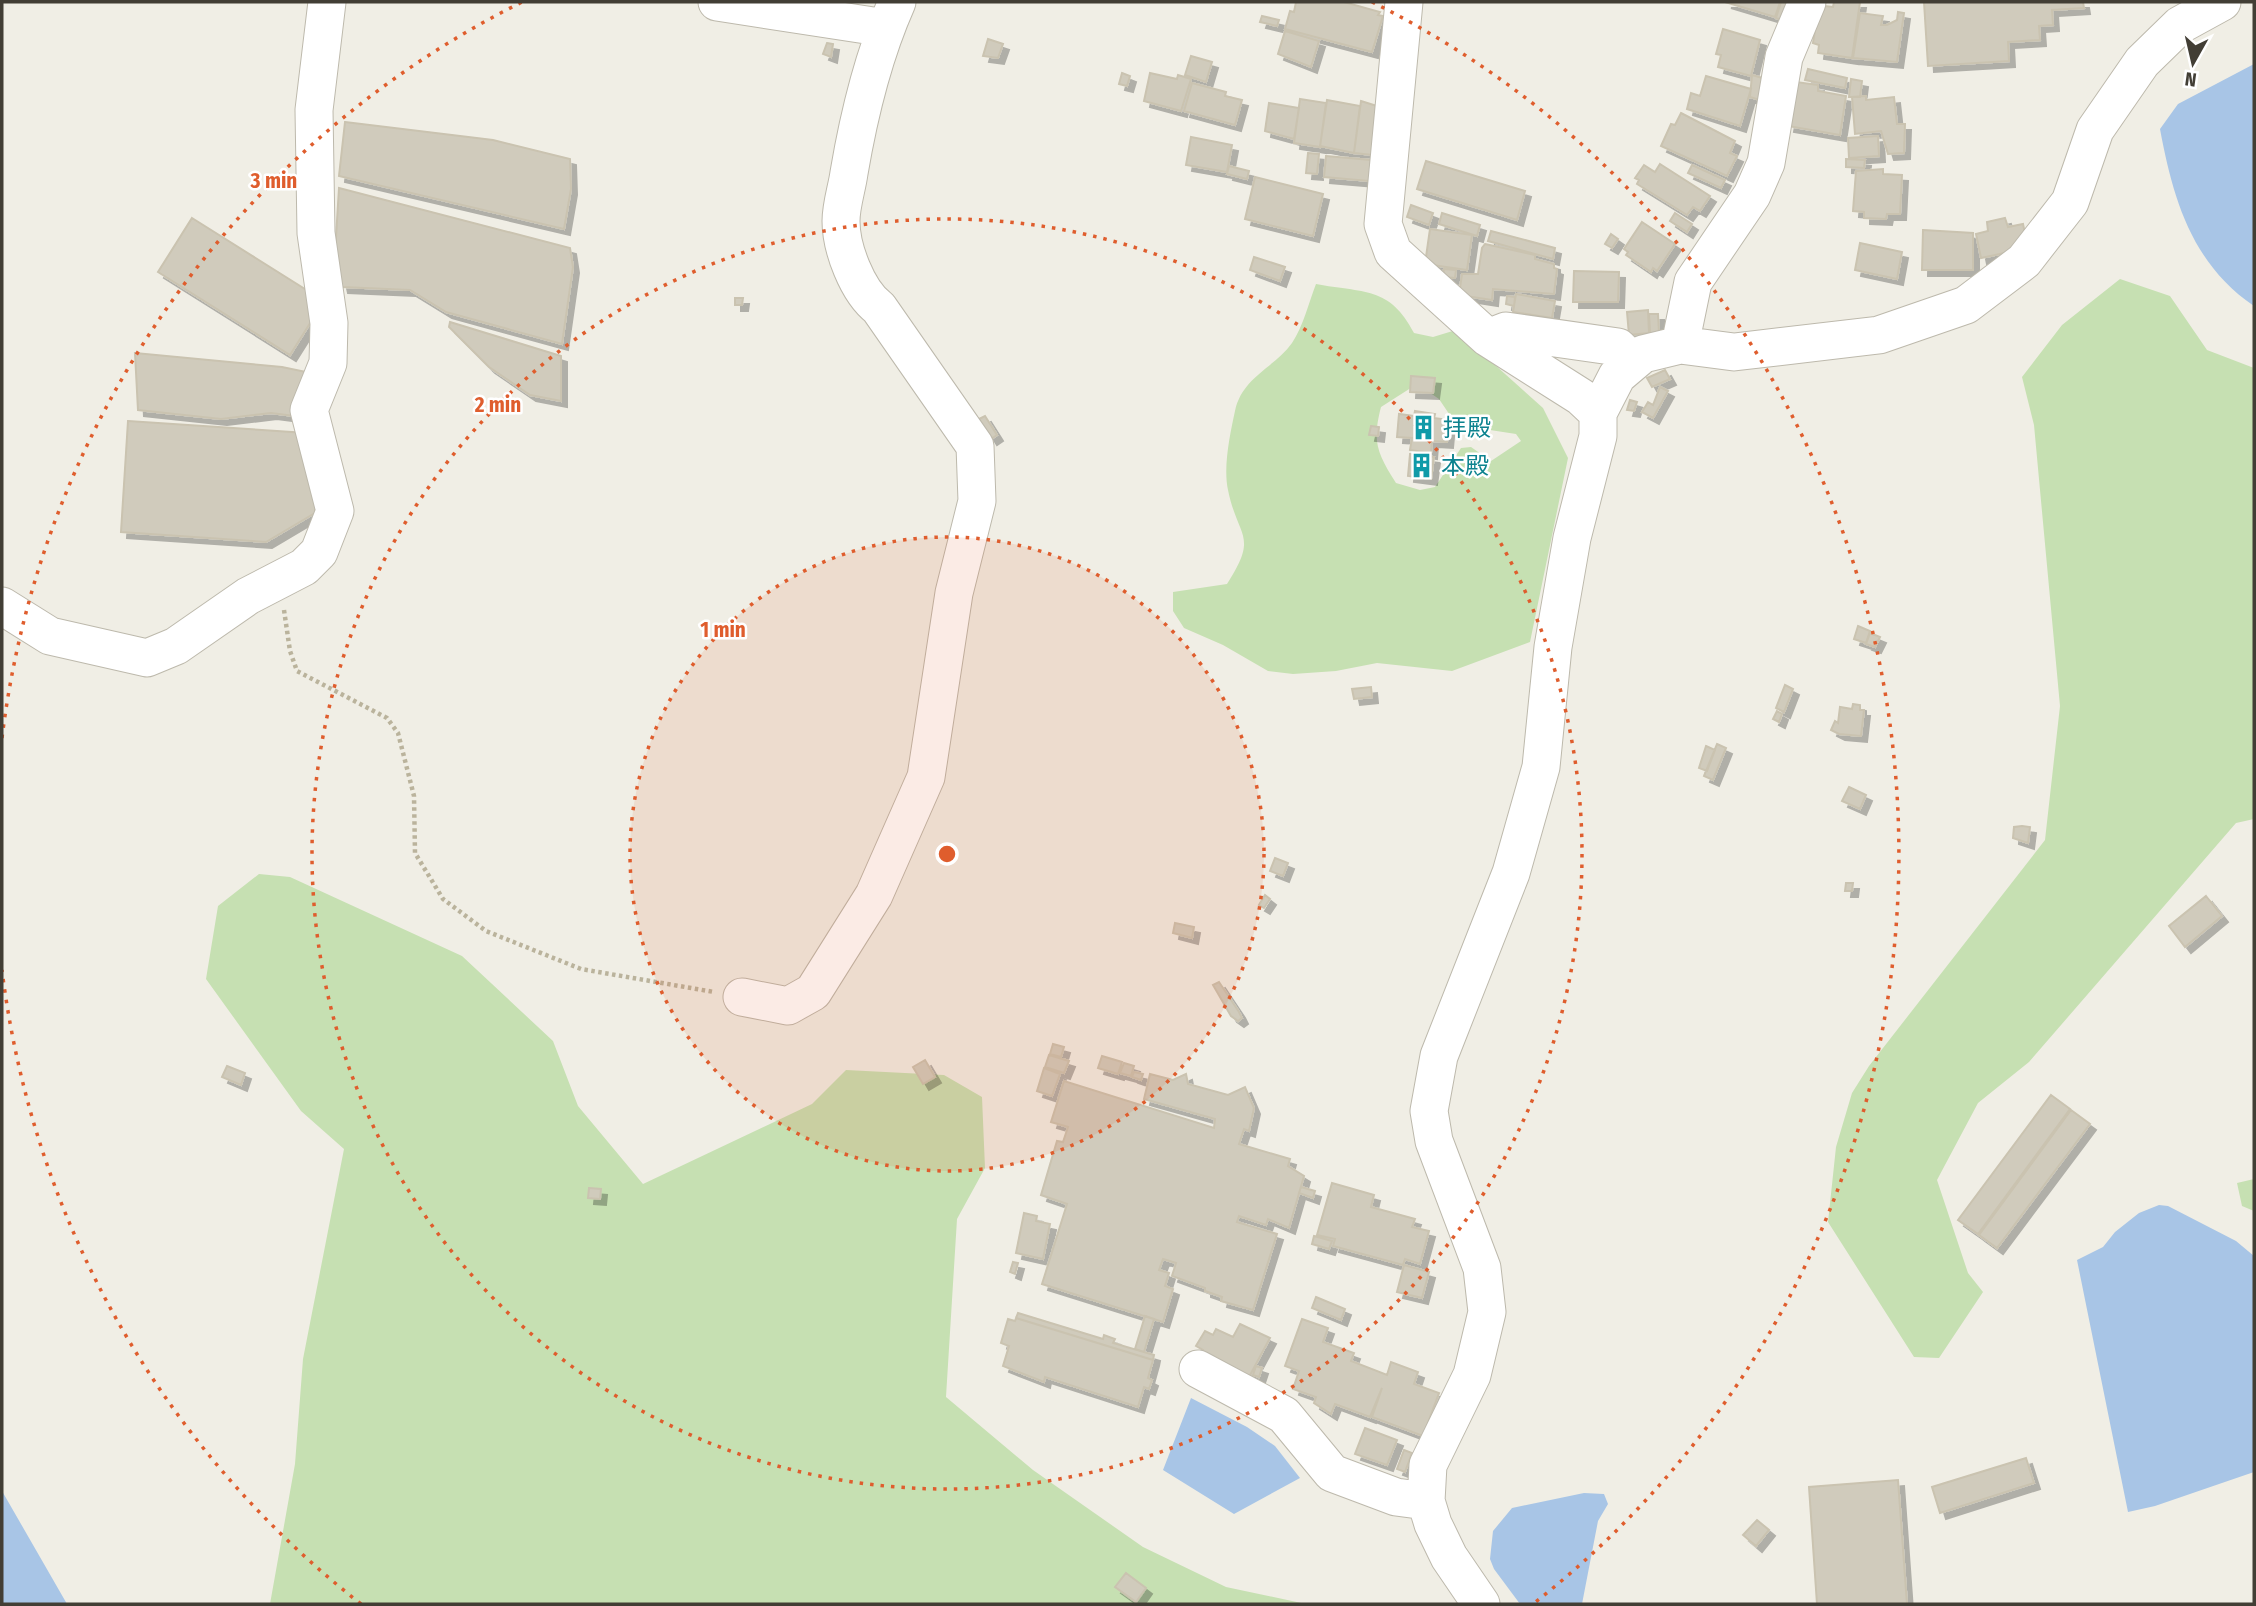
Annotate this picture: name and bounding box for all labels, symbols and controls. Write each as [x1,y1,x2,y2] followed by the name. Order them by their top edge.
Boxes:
[2158,28,2228,98] north arrow
[2183,67,2198,92] text: N
[250,168,297,194] text: 3 min
[474,392,521,418] text: 2 min
[1409,414,1437,442] building icon: 拝殿
[1443,414,1491,442] place label: 拝殿
[1407,452,1435,480] building icon: 本殿
[1441,452,1489,480] place label: 本殿
[700,617,746,643] text: 1 min
[935,842,959,866] centre of rings

